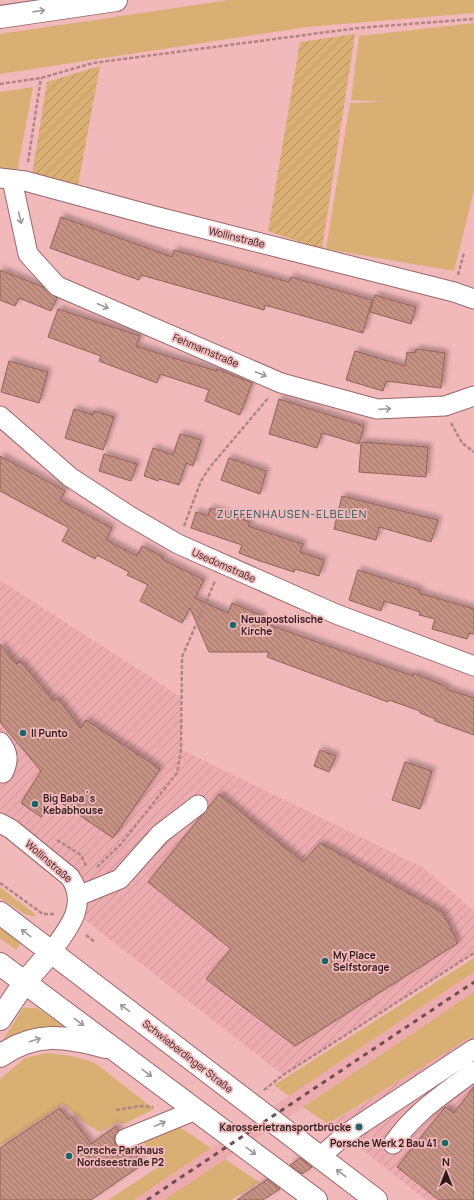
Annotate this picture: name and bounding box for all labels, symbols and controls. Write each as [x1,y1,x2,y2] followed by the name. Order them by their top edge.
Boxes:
[32,7,45,15] one-way arrow
[17,211,25,224] one-way arrow
[207,223,267,251] street label: Wollinstraße
[97,303,109,310] one-way arrow
[171,330,241,370] street label: Fehmarnstraße
[255,371,267,378] one-way arrow
[378,405,391,413] one-way arrow
[217,506,367,521] district label: ZUFFENHAUSEN-ELBELEN
[190,545,258,585] street label: Usedomstraße
[241,612,323,638] place label: Neuapostolische Kirche
[228,620,238,630] marker: Neuapostolische Kirche
[31,726,68,740] place label: Il Punto
[18,728,28,738] marker: Il Punto
[43,791,103,817] place label: Big Baba´s Kebabhouse
[30,799,40,809] marker: Big Baba´s Kebabhouse
[23,837,75,885] street label: Wollinstraße
[20,928,31,937] one-way arrow
[333,948,390,974] place label: My Place Selfstorage
[320,956,330,966] marker: My Place Selfstorage
[119,1003,130,1012] one-way arrow
[140,1016,236,1096] street label: Schwieberdinger Straße
[73,1018,84,1026] one-way arrow
[28,1036,41,1043] one-way arrow
[141,1069,152,1077] one-way arrow
[154,1120,166,1127] one-way arrow
[219,1120,351,1134] place label: Karosserietransportbrücke
[354,1122,364,1132] marker: Karosserietransportbrücke
[330,1136,437,1150] place label: Porsche Werk 2 Bau 41
[440,1138,450,1148] marker: Porsche Werk 2 Bau 41
[77,1143,164,1169] place label: Porsche Parkhaus Nordseestraße P2
[245,1147,256,1155] one-way arrow
[64,1151,74,1161] marker: Porsche Parkhaus Nordseestraße P2
[426,1152,466,1192] north arrow
[442,1154,450,1169] text: N
[335,1168,346,1177] one-way arrow

